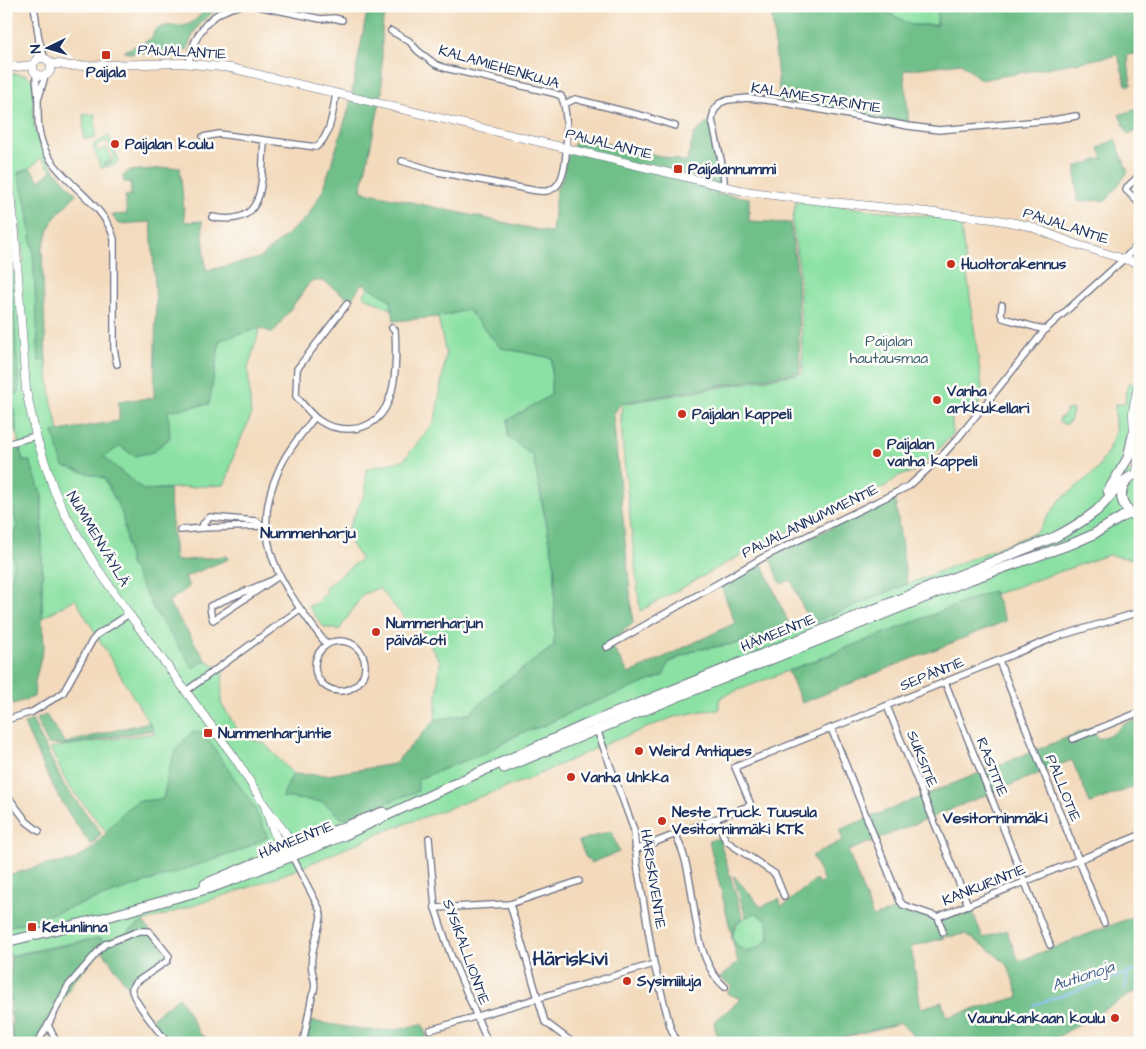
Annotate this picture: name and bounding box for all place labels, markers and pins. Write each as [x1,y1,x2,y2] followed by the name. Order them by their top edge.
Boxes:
[100,49,112,61] marker: Paijala
[86,62,126,83] place label: Paijala
[125,134,214,155] place label: Paijalan koulu
[109,138,121,150] marker: Paijalan koulu
[688,159,777,180] place label: Paijalannummi
[672,163,684,175] marker: Paijalannummi
[961,254,1067,275] place label: Huoltorakennus
[945,258,957,270] marker: Huoltorakennus
[946,381,1030,419] place label: Vanha arkkukellari
[931,394,943,406] marker: Vanha arkkukellari
[692,404,792,425] place label: Paijalan kappeli
[676,408,688,420] marker: Paijalan kappeli
[887,434,978,472] place label: Paijalan vanha kappeli
[871,447,883,459] marker: Paijalan vanha kappeli
[386,613,484,651] place label: Nummenharjun päiväkoti
[370,626,382,638] marker: Nummenharjun päiväkoti
[218,723,332,744] place label: Nummenharjuntie
[202,727,214,739] marker: Nummenharjuntie
[648,741,752,762] place label: Weird Antiques
[633,745,645,757] marker: Weird Antiques
[580,767,669,788] place label: Vanha Unkka
[565,771,577,783] marker: Vanha Unkka
[671,802,817,840] place label: Neste Truck Tuusula Vesitorninmäki KTK
[656,815,668,827] marker: Neste Truck Tuusula Vesitorninmäki KTK
[42,917,108,938] place label: Ketunlinna
[26,921,38,933] marker: Ketunlinna
[636,971,702,993] place label: Sysimiiluja
[621,975,633,987] marker: Sysimiiluja
[967,1008,1105,1029] place label: Vaunukankaan koulu
[1109,1012,1121,1024] marker: Vaunukankaan koulu

